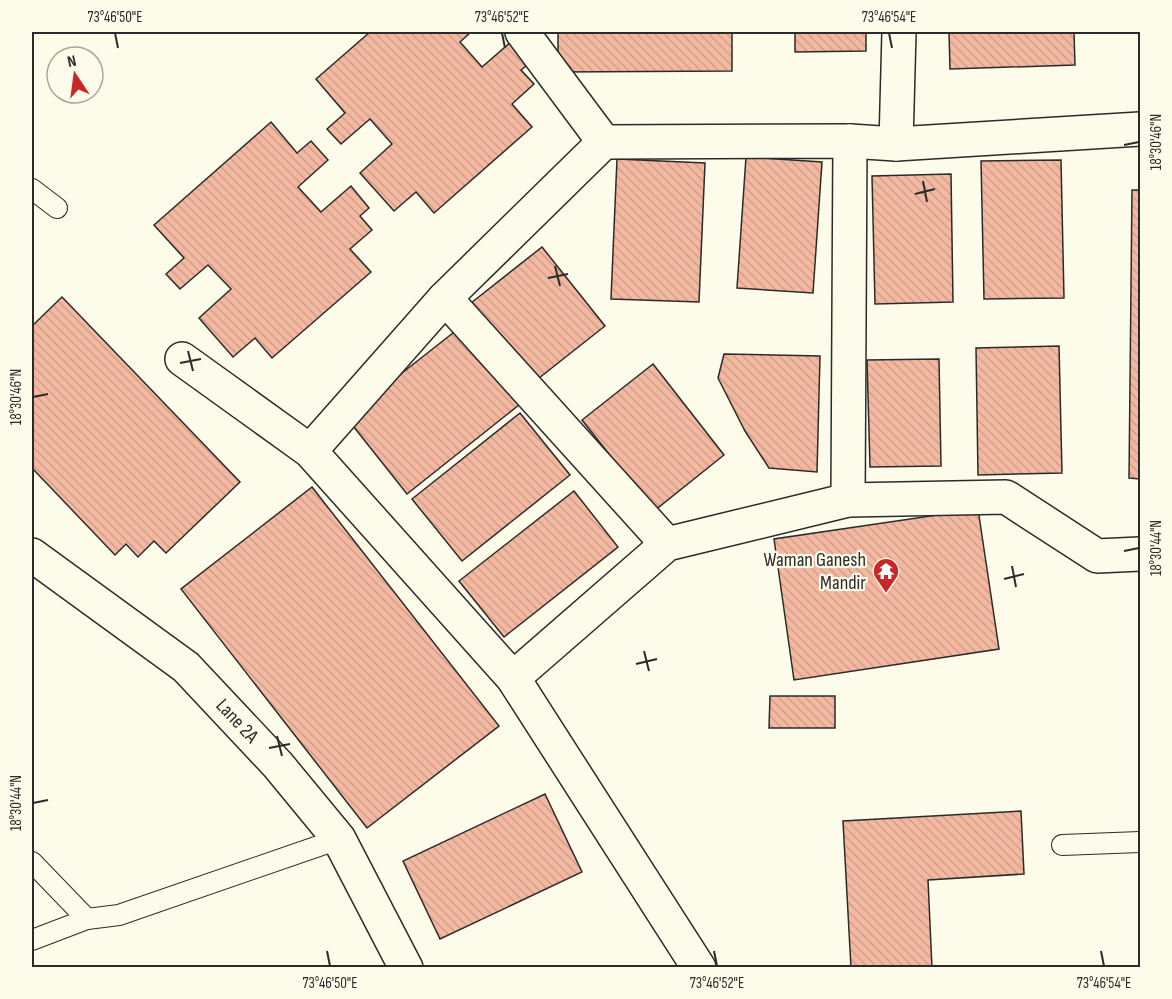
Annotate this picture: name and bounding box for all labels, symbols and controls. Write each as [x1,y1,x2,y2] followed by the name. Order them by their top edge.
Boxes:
[88,8,142,27] text: 73°46'50"E
[475,8,529,27] text: 73°46'52"E
[862,8,916,27] text: 73°46'54"E
[45,45,105,105] north arrow
[66,52,78,72] text: N
[1147,114,1166,170] text: 18°30'46"N
[7,369,26,425] text: 18°30'46"N
[1147,520,1166,576] text: 18°30'44"N
[764,548,866,595] place label: Waman Ganesh Mandir
[871,556,901,594] temple icon: Waman Ganesh Mandir
[211,694,264,748] street label: Lane 2A
[7,775,26,831] text: 18°30'44"N
[303,974,357,993] text: 73°46'50"E
[690,974,744,993] text: 73°46'52"E
[1077,974,1131,993] text: 73°46'54"E

